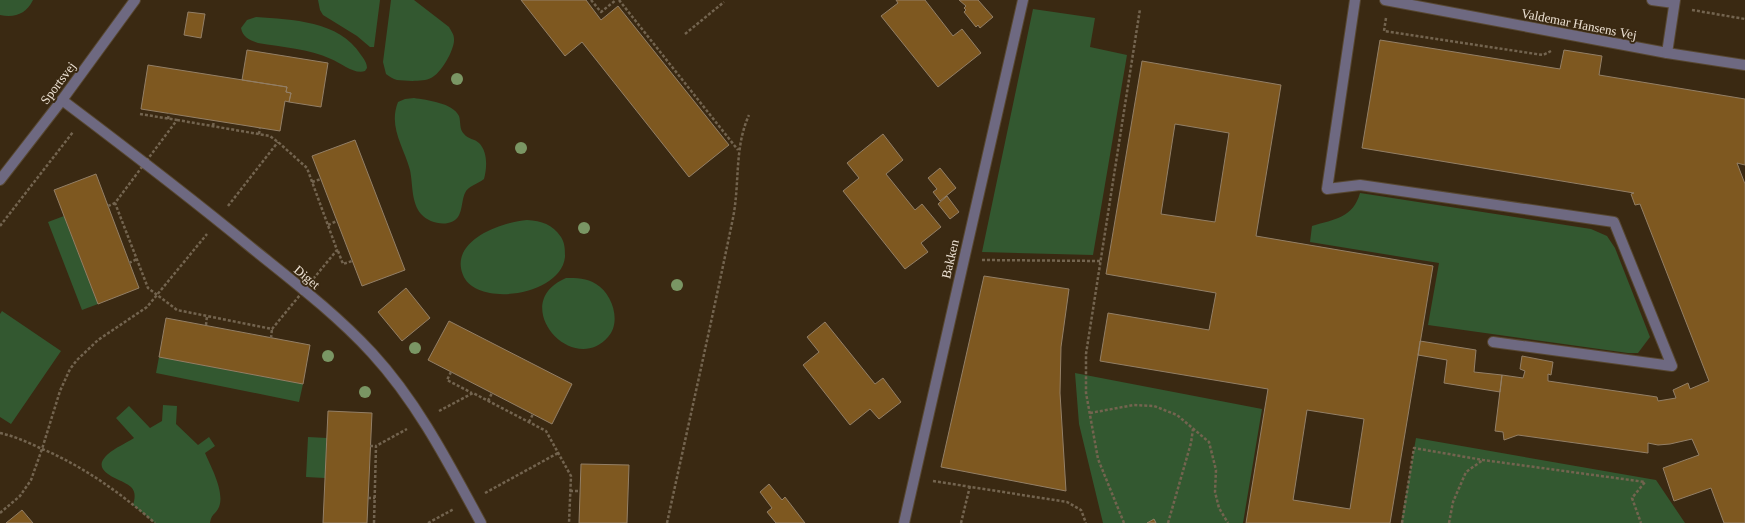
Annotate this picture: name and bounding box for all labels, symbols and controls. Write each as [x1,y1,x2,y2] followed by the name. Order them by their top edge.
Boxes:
[1520,5,1638,43] street label: Valdemar Hansens Vej
[37,59,79,107] street label: Sportsvej
[938,237,962,280] street label: Bakken
[291,262,323,292] street label: Diget

